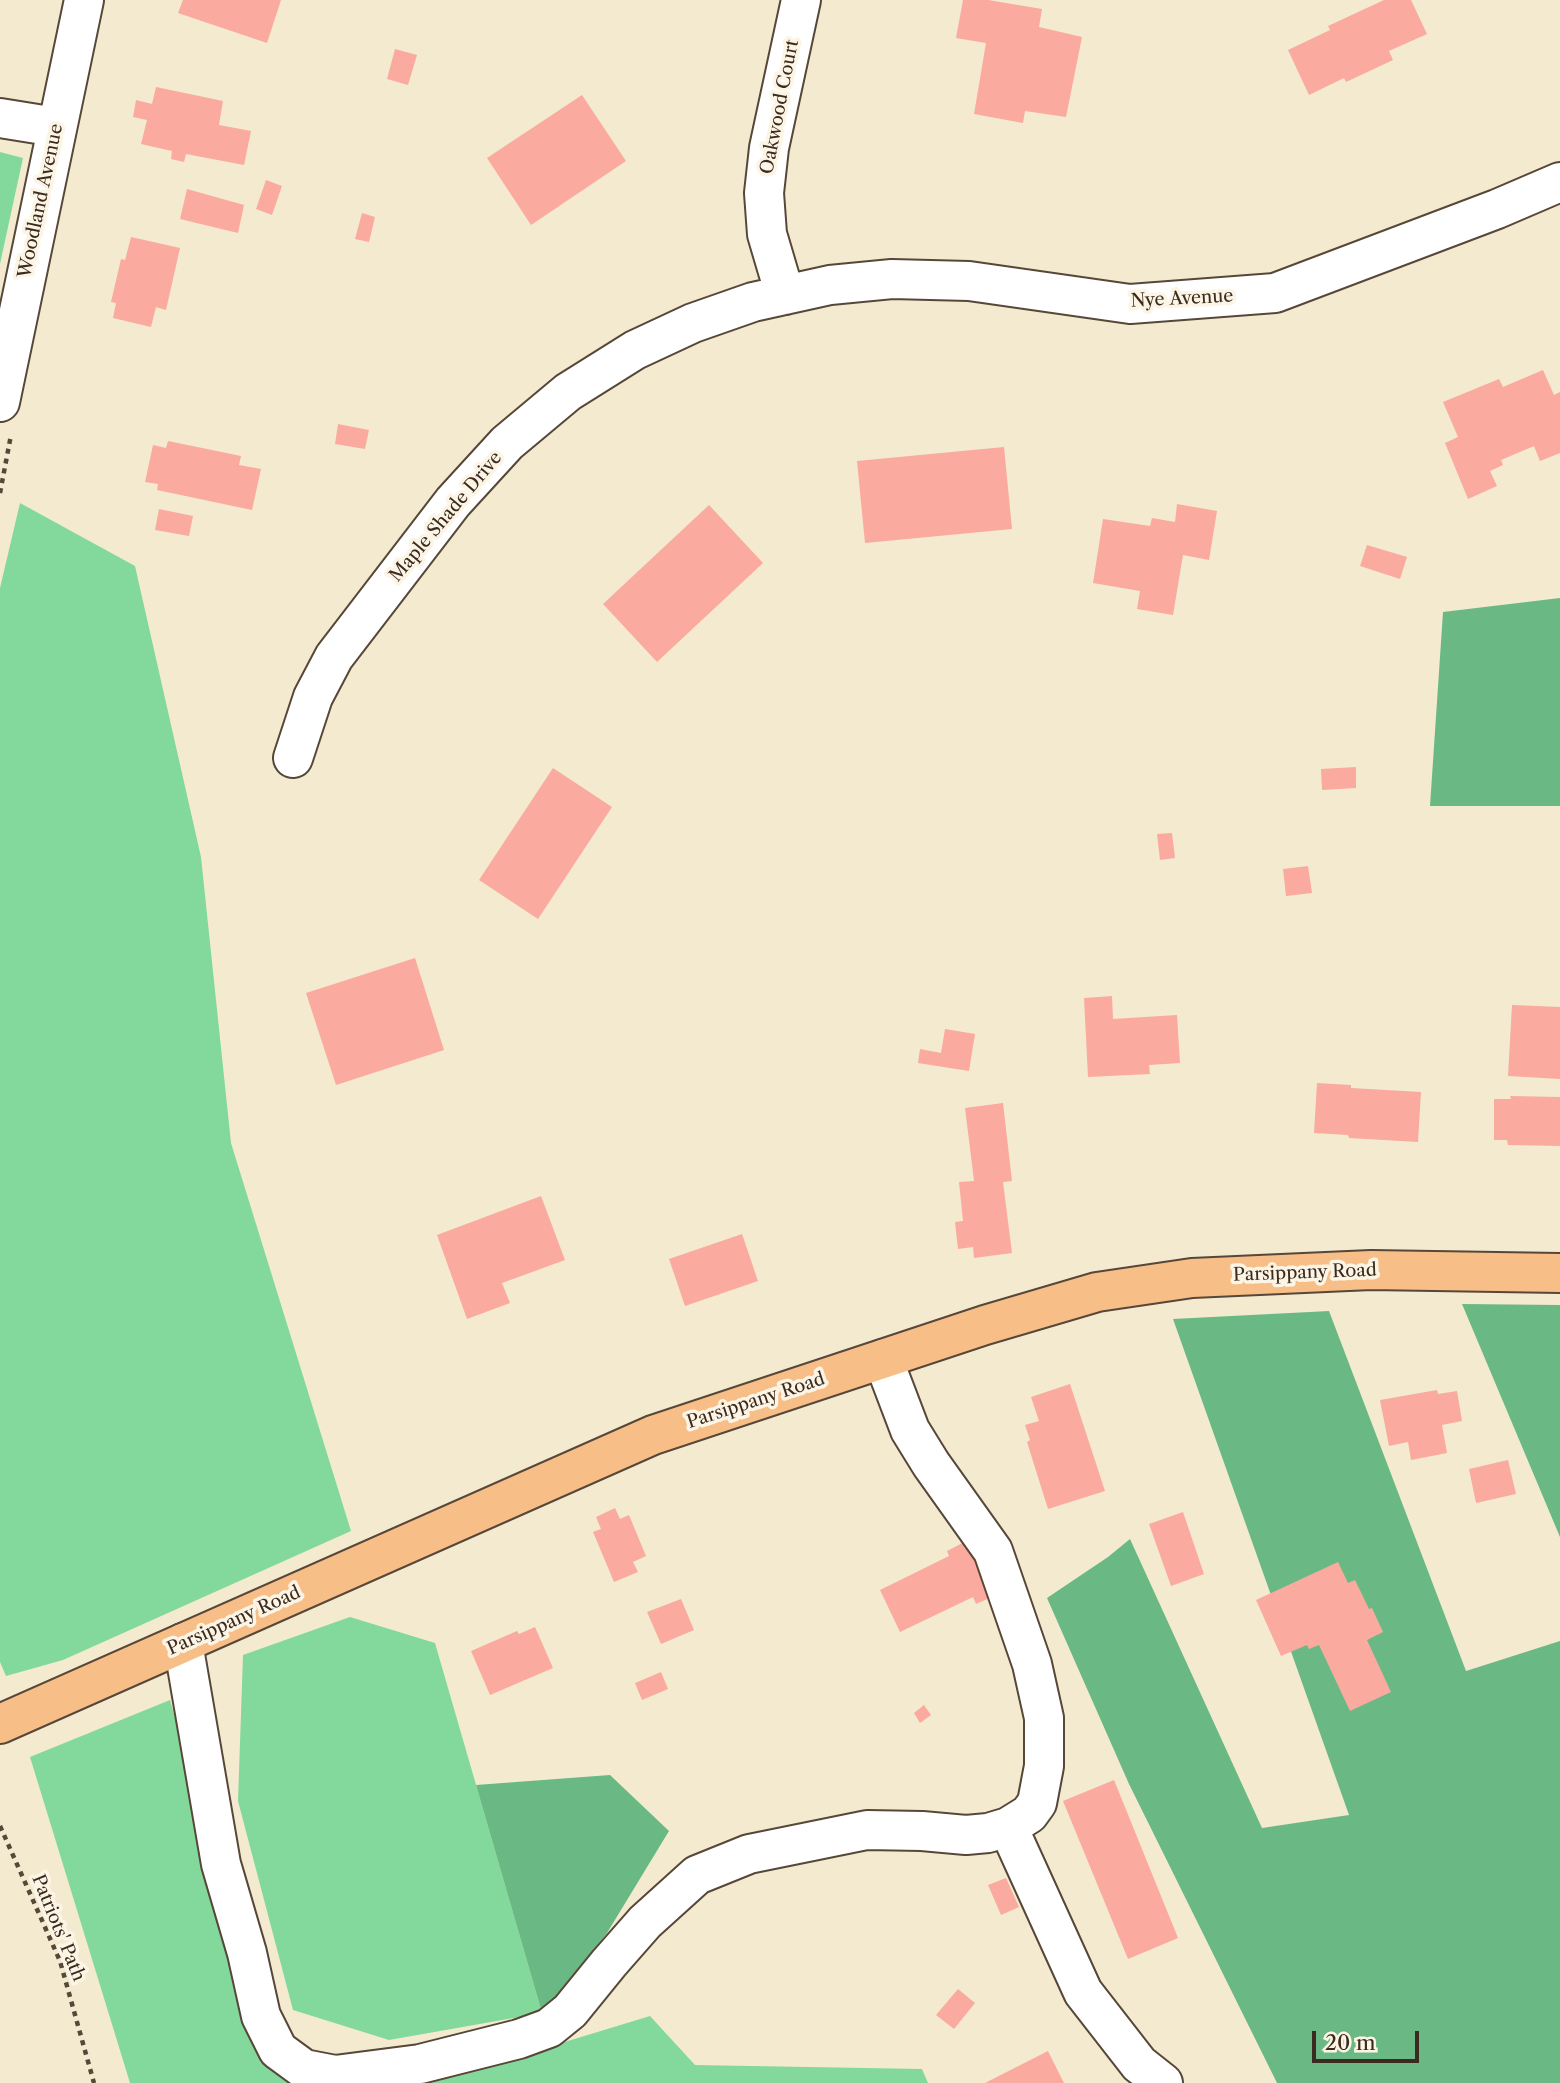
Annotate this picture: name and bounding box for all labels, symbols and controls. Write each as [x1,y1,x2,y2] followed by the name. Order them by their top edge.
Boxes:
[756,38,804,176] street label: Oakwood Court
[14,122,68,280] street label: Woodland Avenue
[1130,286,1234,312] street label: Nye Avenue
[385,448,507,586] street label: Maple Shade Drive
[1233,1260,1377,1286] street label: Parsippany Road
[684,1369,828,1433] street label: Parsippany Road
[164,1582,304,1660] street label: Parsippany Road
[27,1871,89,1985] street label: Patriots' Path
[1315,2016,1422,2060] scale bar
[1325,2030,1376,2055] text: 20 m

